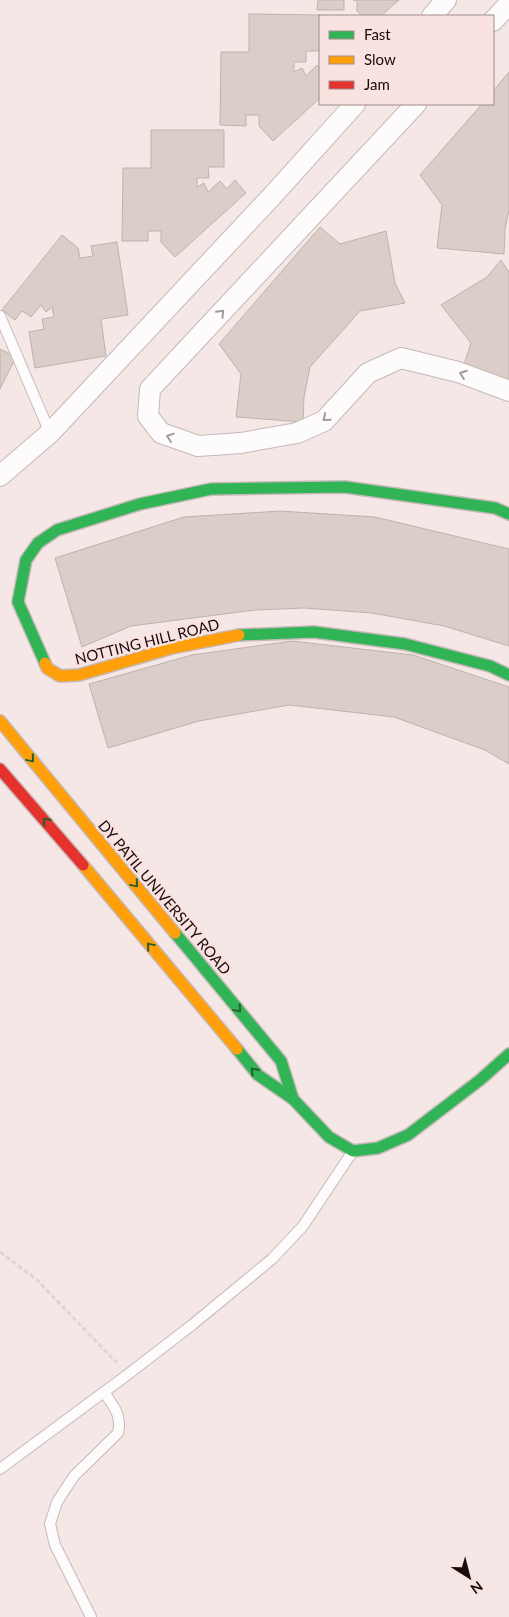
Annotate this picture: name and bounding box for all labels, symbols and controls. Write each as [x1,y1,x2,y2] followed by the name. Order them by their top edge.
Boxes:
[319,15,494,105] legend
[364,25,391,43] text: Fast
[364,50,396,68] text: Slow
[364,75,390,93] text: Jam
[215,309,224,318] one-way arrow
[460,370,468,380] one-way arrow
[322,412,331,421] one-way arrow
[166,433,175,443] one-way arrow
[73,614,221,668] street label: NOTTING HILL ROAD
[26,753,35,762] one-way arrow
[95,816,235,978] street label: DY PATIL UNIVERSITY ROAD
[43,818,52,827] one-way arrow
[129,878,137,887] one-way arrow
[147,942,156,951] one-way arrow
[233,1003,241,1012] one-way arrow
[251,1067,260,1076] one-way arrow
[444,1552,494,1602] north arrow
[468,1578,486,1598] text: N

